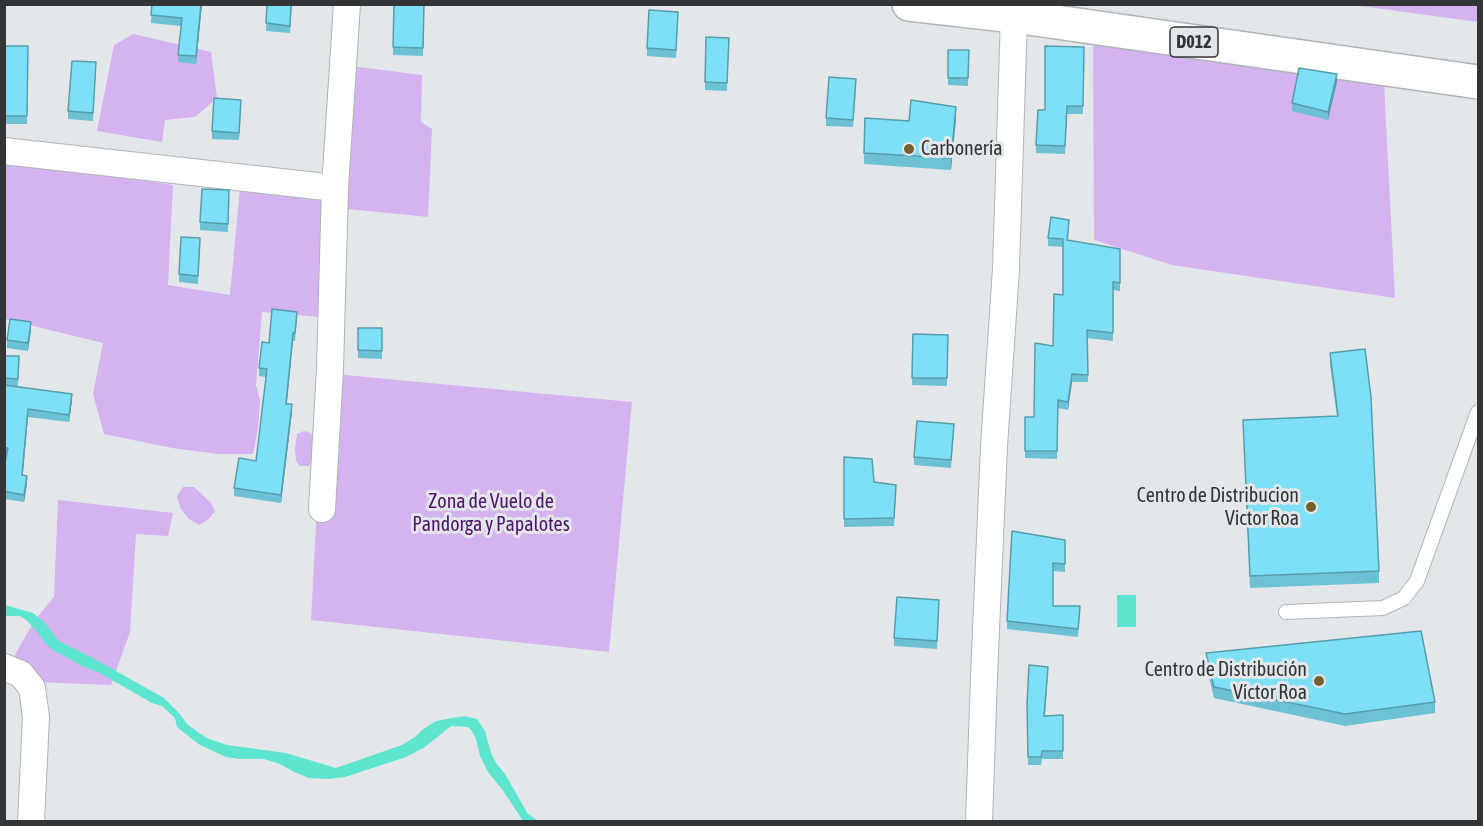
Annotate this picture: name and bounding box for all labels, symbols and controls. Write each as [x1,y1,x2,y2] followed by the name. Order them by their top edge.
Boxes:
[1170,27,1218,57] road number: D012
[921,137,1003,161] place label: Carbonería
[902,142,916,156] marker: Carbonería
[1137,484,1299,531] place label: Centro de Distribucion Victor Roa
[412,490,570,537] park label: Zona de Vuelo de Pandorga y Papalotes
[1304,500,1318,514] marker: Centro de Distribucion Victor Roa
[1145,658,1307,705] place label: Centro de Distribución Víctor Roa
[1312,674,1326,688] marker: Centro de Distribución Víctor Roa

